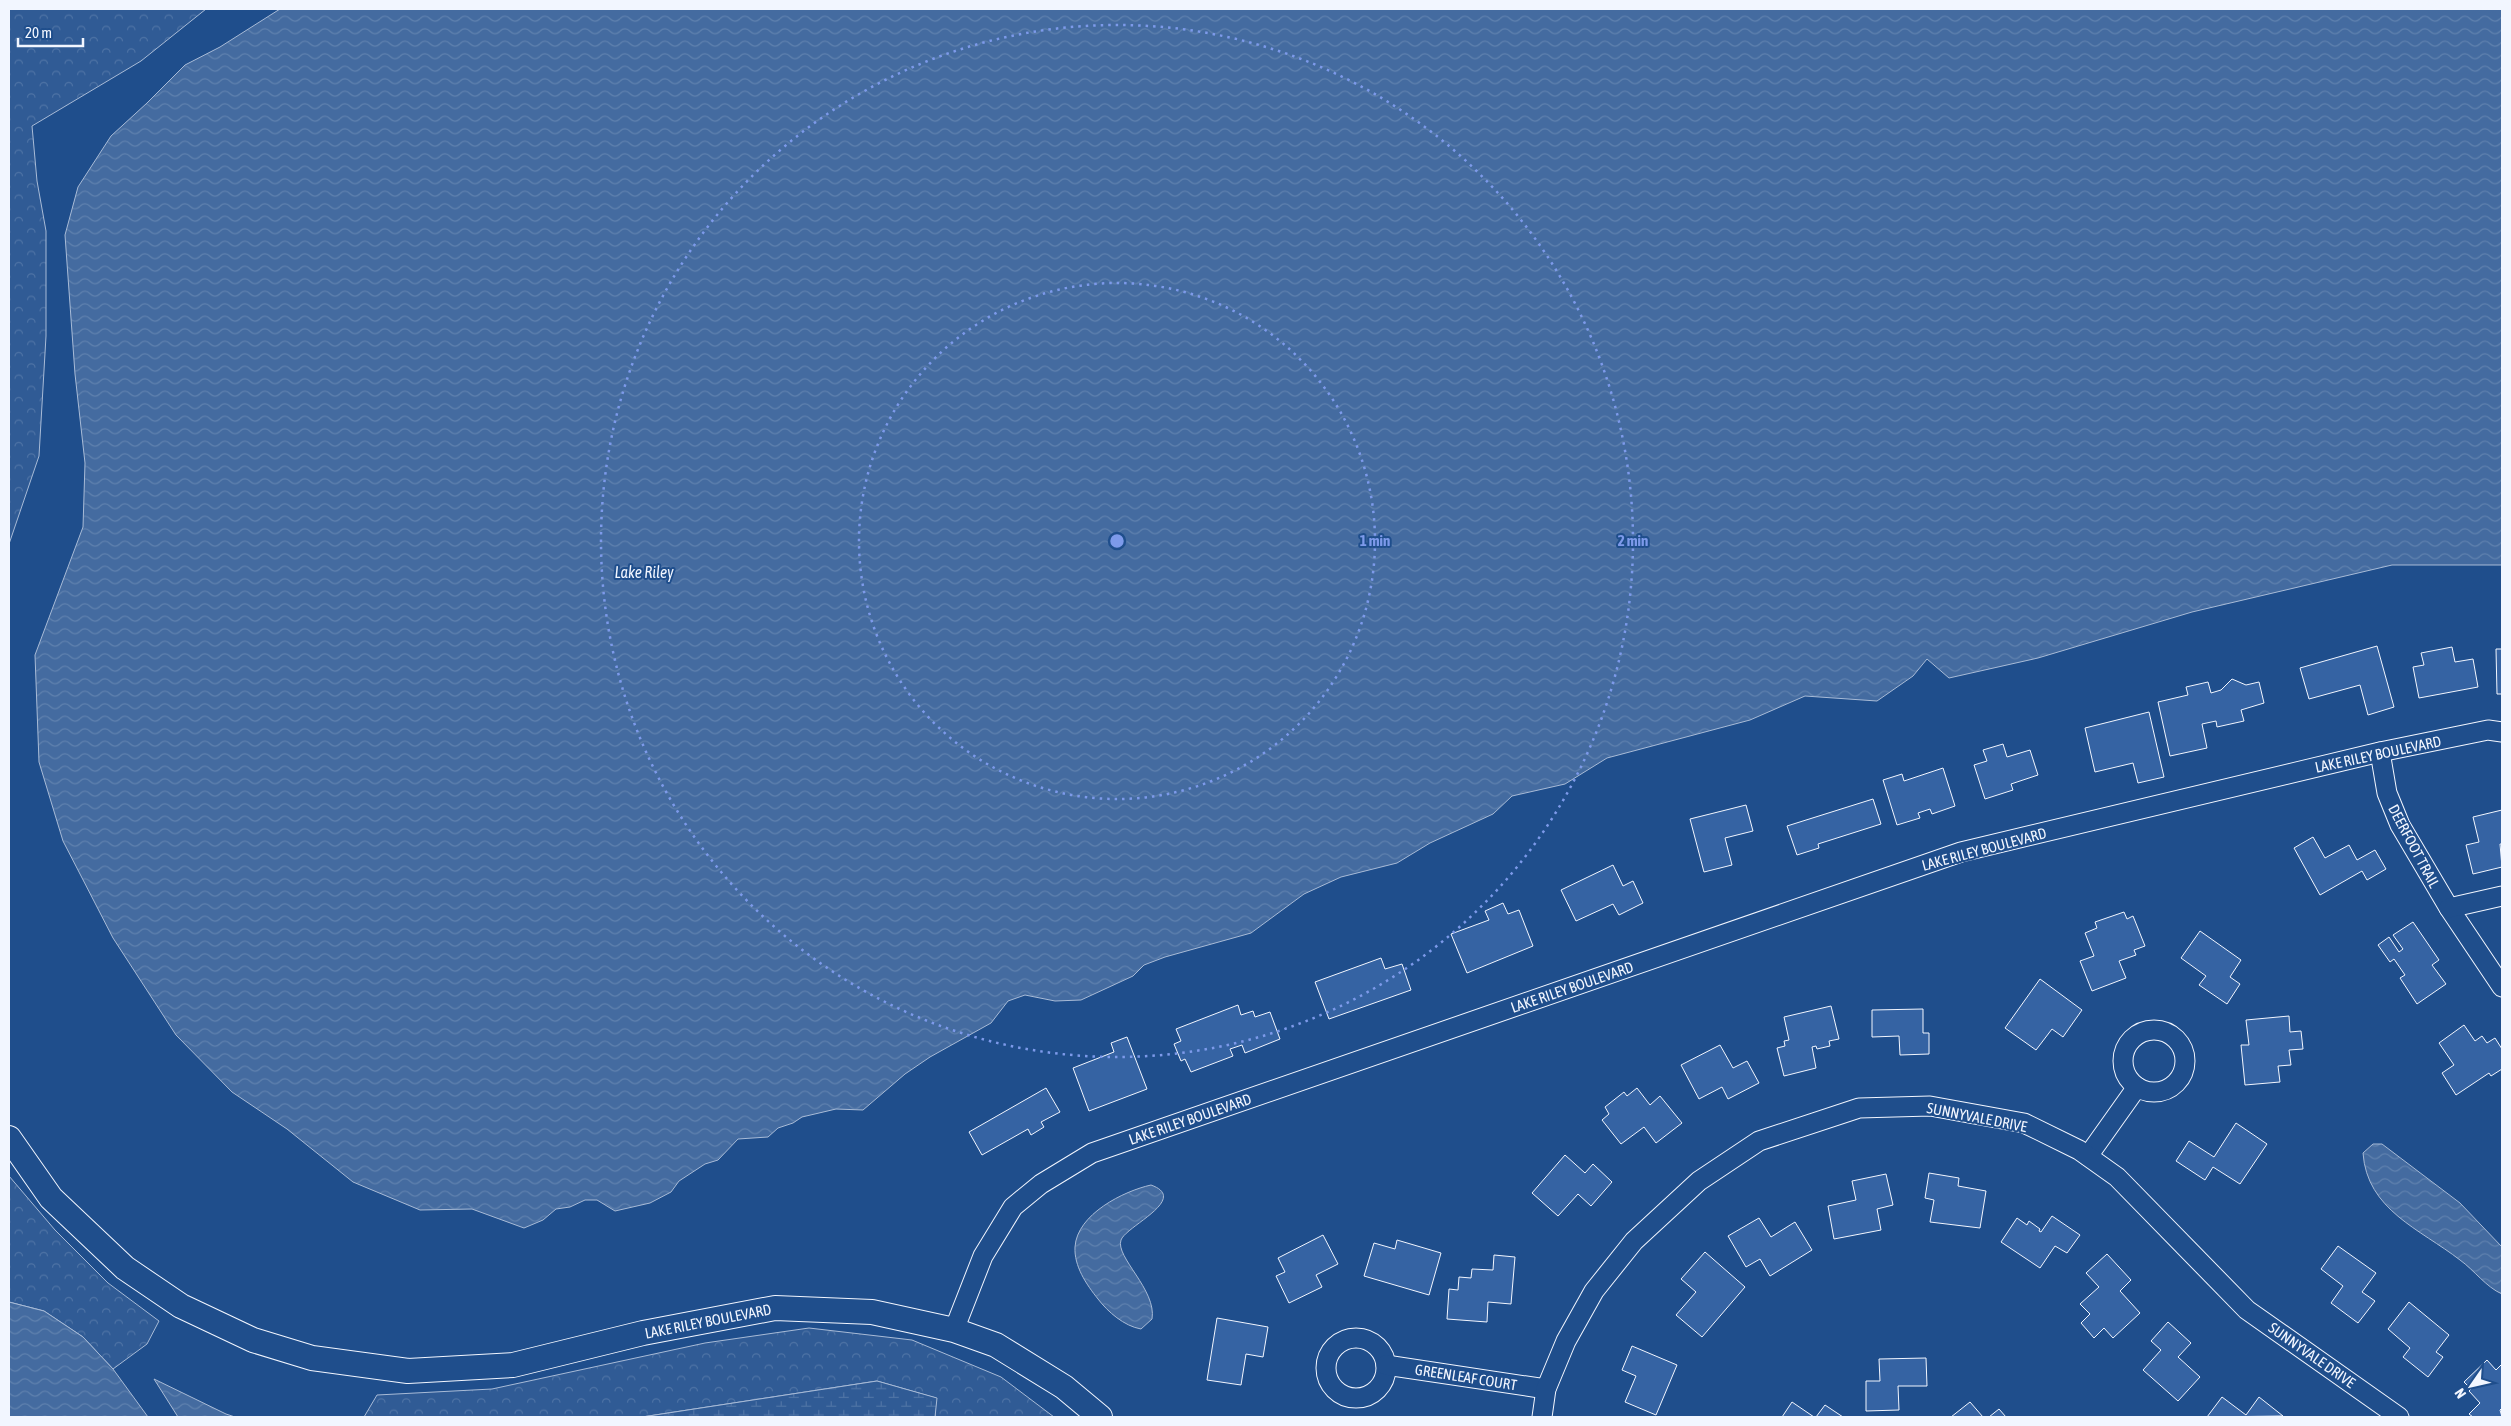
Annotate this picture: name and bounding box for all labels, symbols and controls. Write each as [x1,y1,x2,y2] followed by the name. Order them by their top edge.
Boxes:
[18,15,82,47] scale bar
[25,24,52,41] text: 20 m
[1108,532,1126,550] centre of rings
[1360,532,1390,549] text: 1 min
[1618,532,1648,549] text: 2 min
[614,563,674,582] water label: Lake Riley
[2313,732,2443,776] street label: LAKE RILEY BOULEVARD
[2385,802,2443,891] street label: DEERFOOT TRAIL
[1920,824,2048,874] street label: LAKE RILEY BOULEVARD
[1509,958,1635,1016] street label: LAKE RILEY BOULEVARD
[1127,1090,1253,1148] street label: LAKE RILEY BOULEVARD
[1925,1099,2029,1135] street label: SUNNYVALE DRIVE
[643,1300,773,1342] street label: LAKE RILEY BOULEVARD
[2265,1319,2359,1391] street label: SUNNYVALE DRIVE
[1414,1361,1519,1394] street label: GREENLEAF COURT
[2446,1361,2496,1411] north arrow
[2451,1385,2469,1401] text: N

